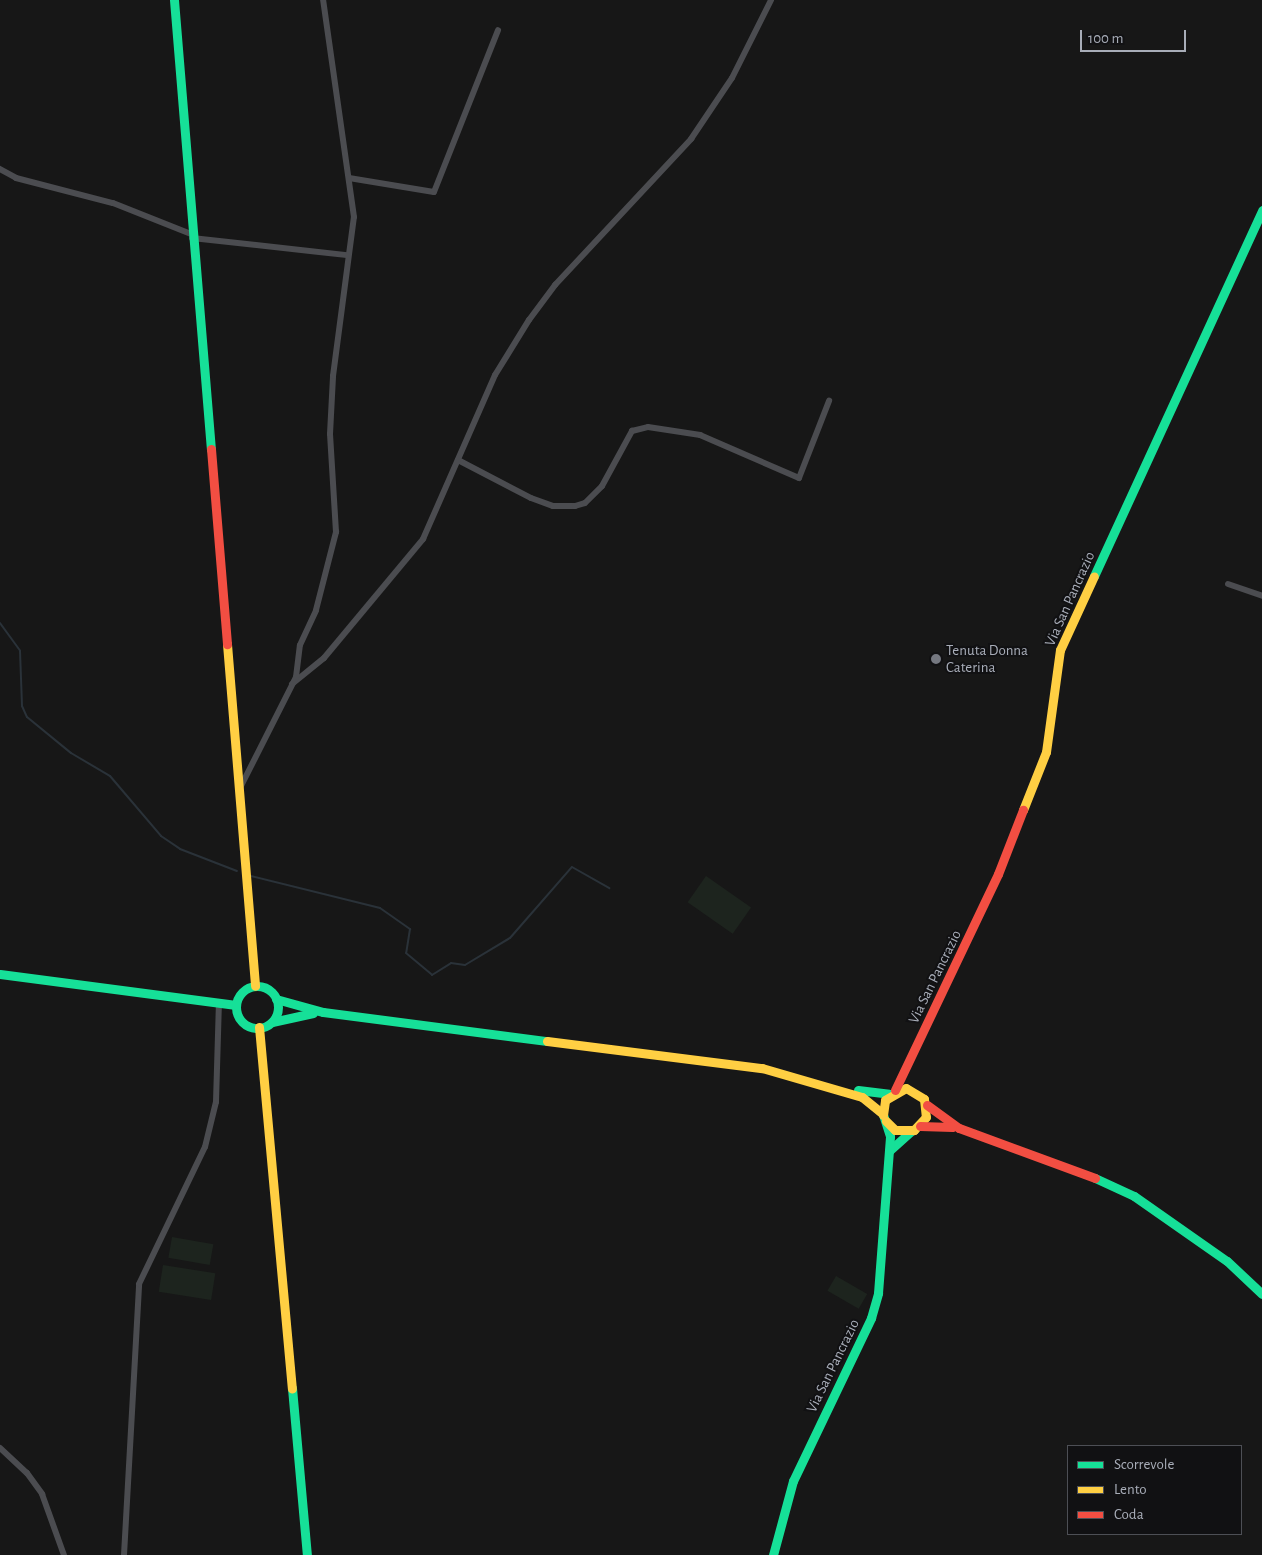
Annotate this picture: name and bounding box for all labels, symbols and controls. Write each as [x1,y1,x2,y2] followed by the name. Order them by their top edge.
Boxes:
[1082,20,1188,52] scale bar
[1088,31,1123,46] text: 100 m
[1041,549,1099,649] street label: Via San Pancrazio
[946,641,1028,676] place label: Tenuta Donna Caterina
[930,653,942,665] marker: Tenuta Donna Caterina
[905,927,965,1027] street label: Via San Pancrazio
[803,1316,863,1416] street label: Via San Pancrazio
[1067,1445,1242,1535] legend
[1114,1457,1174,1472] text: Scorrevole
[1114,1482,1147,1497] text: Lento
[1114,1507,1144,1522] text: Coda

